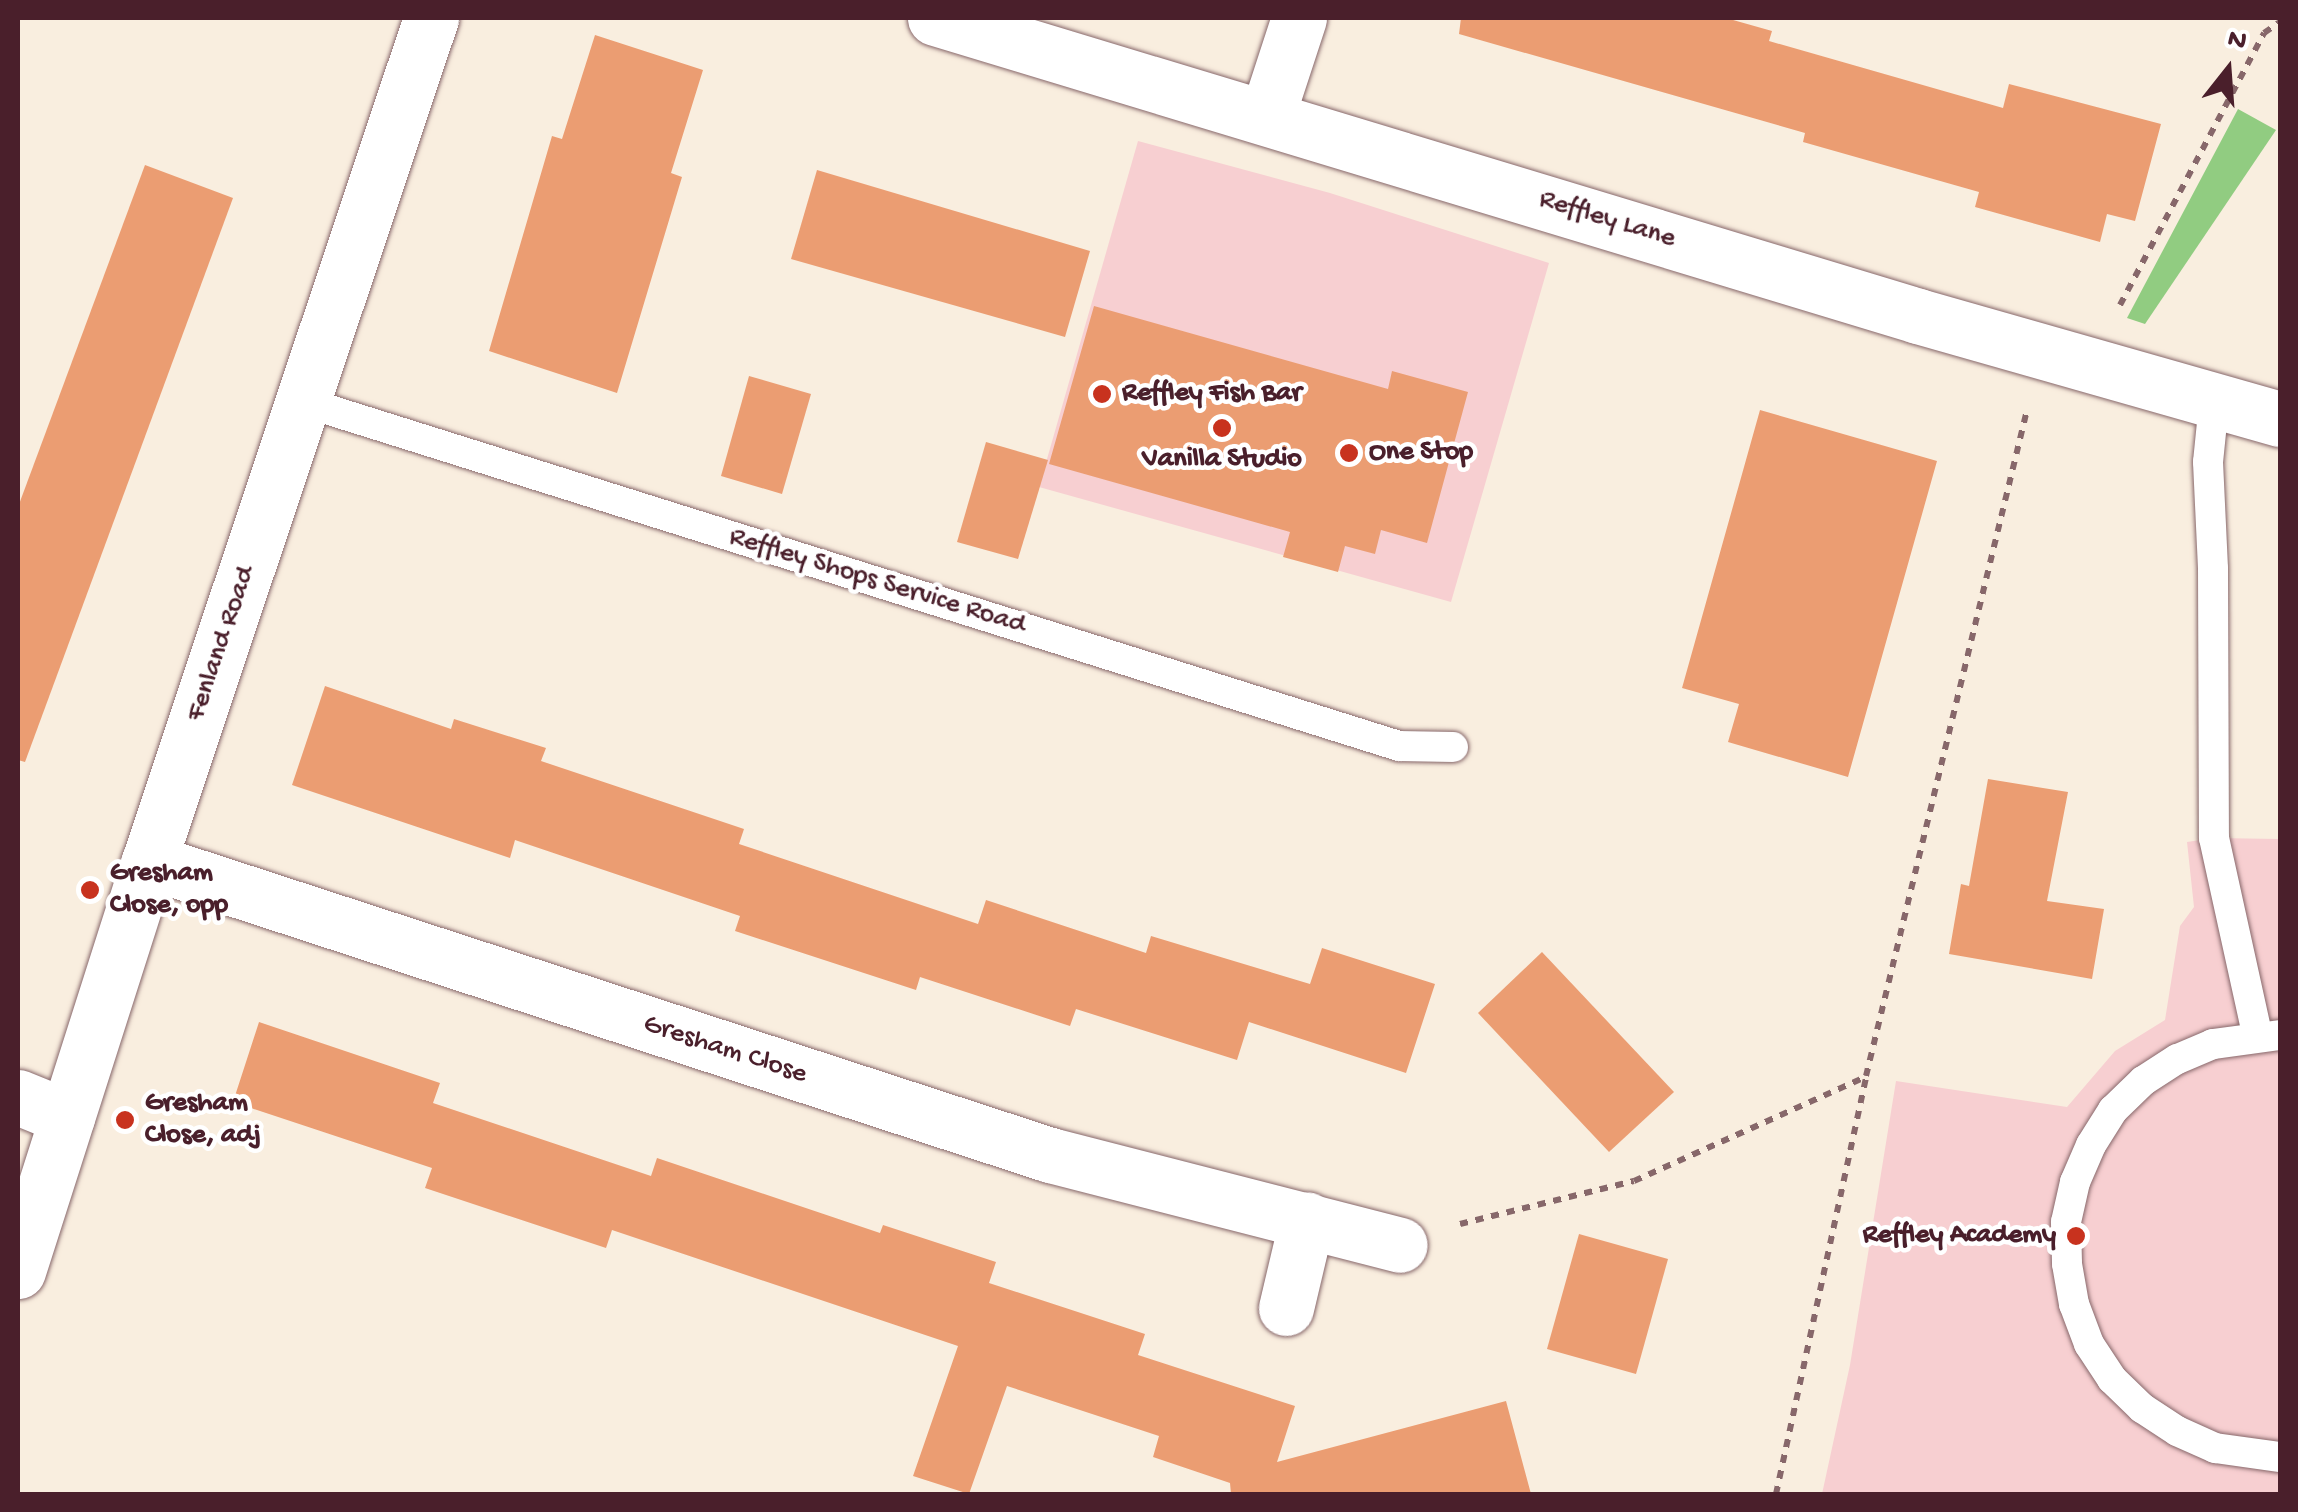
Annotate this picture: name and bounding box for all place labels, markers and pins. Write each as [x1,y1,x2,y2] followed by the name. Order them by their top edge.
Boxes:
[1122,377,1301,411] place label: Reffley Fish Bar
[1091,383,1113,405] marker: Reffley Fish Bar
[1211,417,1233,439] marker: Vanilla Studio
[1369,436,1473,470] place label: One Stop
[1338,442,1360,464] marker: One Stop
[1142,443,1302,477] place label: Vanilla Studio
[110,857,228,923] place label: Gresham Close, opp
[79,879,101,901] marker: Gresham Close, opp
[145,1087,261,1153] place label: Gresham Close, adj
[114,1109,136,1131] marker: Gresham Close, adj
[1863,1219,2056,1253] place label: Reffley Academy
[2065,1225,2087,1247] marker: Reffley Academy

